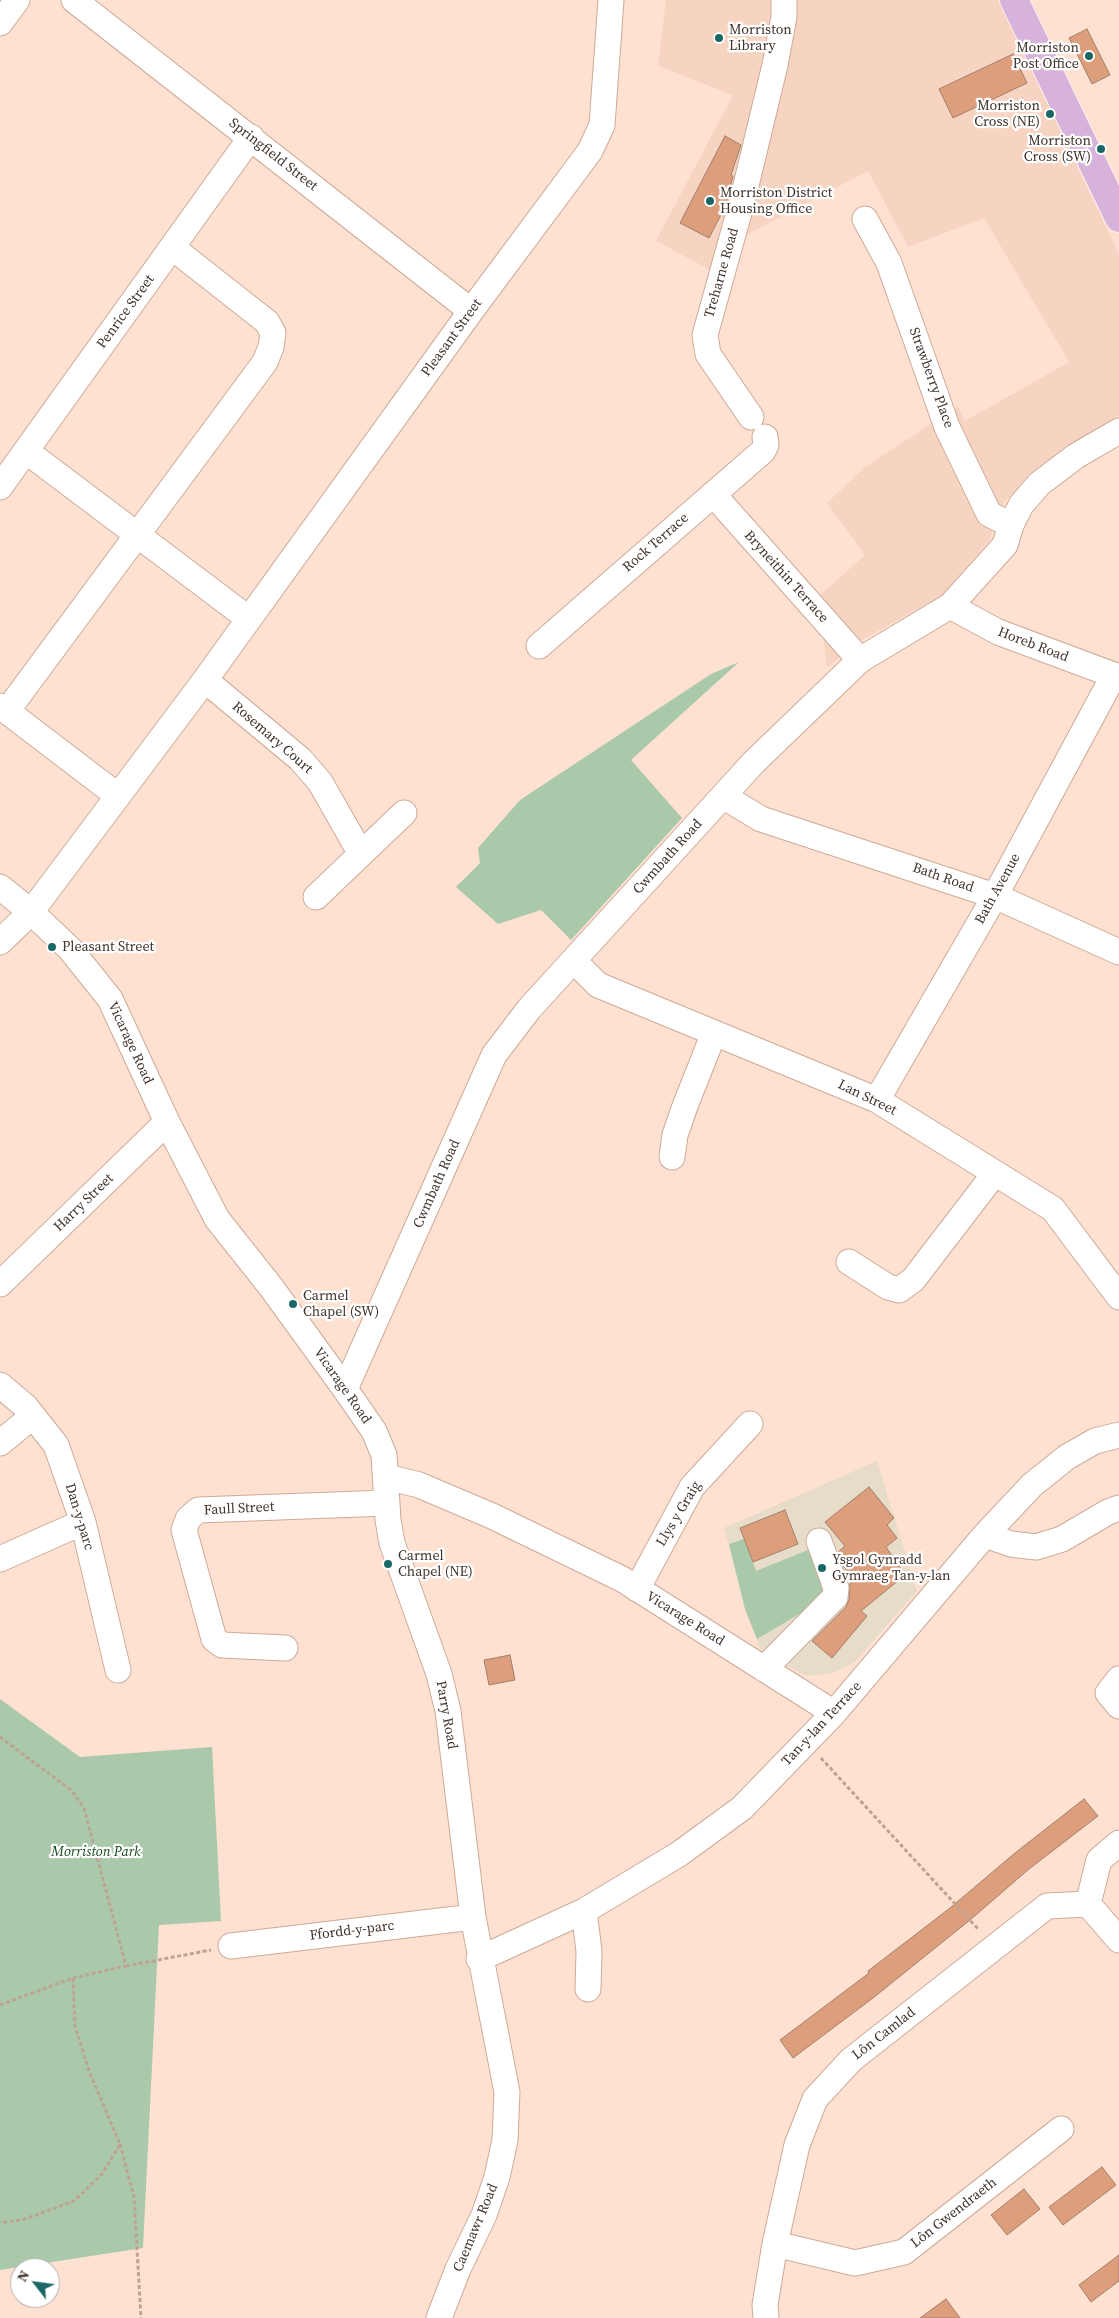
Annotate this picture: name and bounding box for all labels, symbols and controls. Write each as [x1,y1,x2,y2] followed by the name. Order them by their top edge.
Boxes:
[729,22,792,54] place label: Morriston Library
[713,32,725,44] marker: Morriston Library
[1013,40,1079,72] place label: Morriston Post Office
[1083,50,1095,62] marker: Morriston Post Office
[974,98,1040,130] place label: Morriston Cross (NE)
[1044,108,1056,120] marker: Morriston Cross (NE)
[225,115,321,195] street label: Springfield Street
[1024,133,1091,166] place label: Morriston Cross (SW)
[1095,143,1107,155] marker: Morriston Cross (SW)
[720,185,832,218] place label: Morriston District Housing Office
[704,195,716,207] marker: Morriston District Housing Office
[701,226,743,320] street label: Treharne Road
[94,272,158,352] street label: Penrice Street
[418,296,486,380] street label: Pleasant Street
[905,326,957,430] street label: Strawberry Place
[620,510,692,576] street label: Rock Terrace
[740,527,832,627] street label: Bryneithin Terrace
[995,624,1071,666] street label: Horeb Road
[228,698,316,778] street label: Rosemary Court
[630,816,706,898] street label: Cwmbath Road
[972,851,1024,927] street label: Bath Avenue
[910,860,976,896] street label: Bath Road
[62,939,154,955] place label: Pleasant Street
[46,941,58,953] marker: Pleasant Street
[104,999,156,1087] street label: Vicarage Road
[835,1077,899,1119] street label: Lan Street
[410,1137,464,1231] street label: Cwmbath Road
[51,1170,117,1236] street label: Harry Street
[303,1288,379,1320] place label: Carmel Chapel (SW)
[287,1298,299,1310] marker: Carmel Chapel (SW)
[310,1345,374,1427] street label: Vicarage Road
[653,1478,705,1550] street label: Llys y Graig
[61,1482,97,1552] street label: Dan-y-parc
[203,1499,275,1519] street label: Faull Street
[398,1548,473,1580] place label: Carmel Chapel (NE)
[832,1552,950,1584] place label: Ysgol Gynradd Gymraeg Tan-y-lan
[382,1558,394,1570] marker: Carmel Chapel (NE)
[816,1562,828,1574] marker: Ysgol Gynradd Gymraeg Tan-y-lan
[643,1588,727,1650] street label: Vicarage Road
[779,1678,865,1770] street label: Tan-y-lan Terrace
[432,1679,460,1751] street label: Parry Road
[51,1844,141,1860] park label: Morriston Park
[309,1917,395,1945] street label: Ffordd-y-parc
[849,2004,919,2064] street label: Lôn Camlad
[908,2174,1000,2252] street label: Lôn Gwendraeth
[450,2181,502,2275] street label: Caemawr Road
[10,2258,60,2308] north arrow
[12,2267,34,2285] text: N

